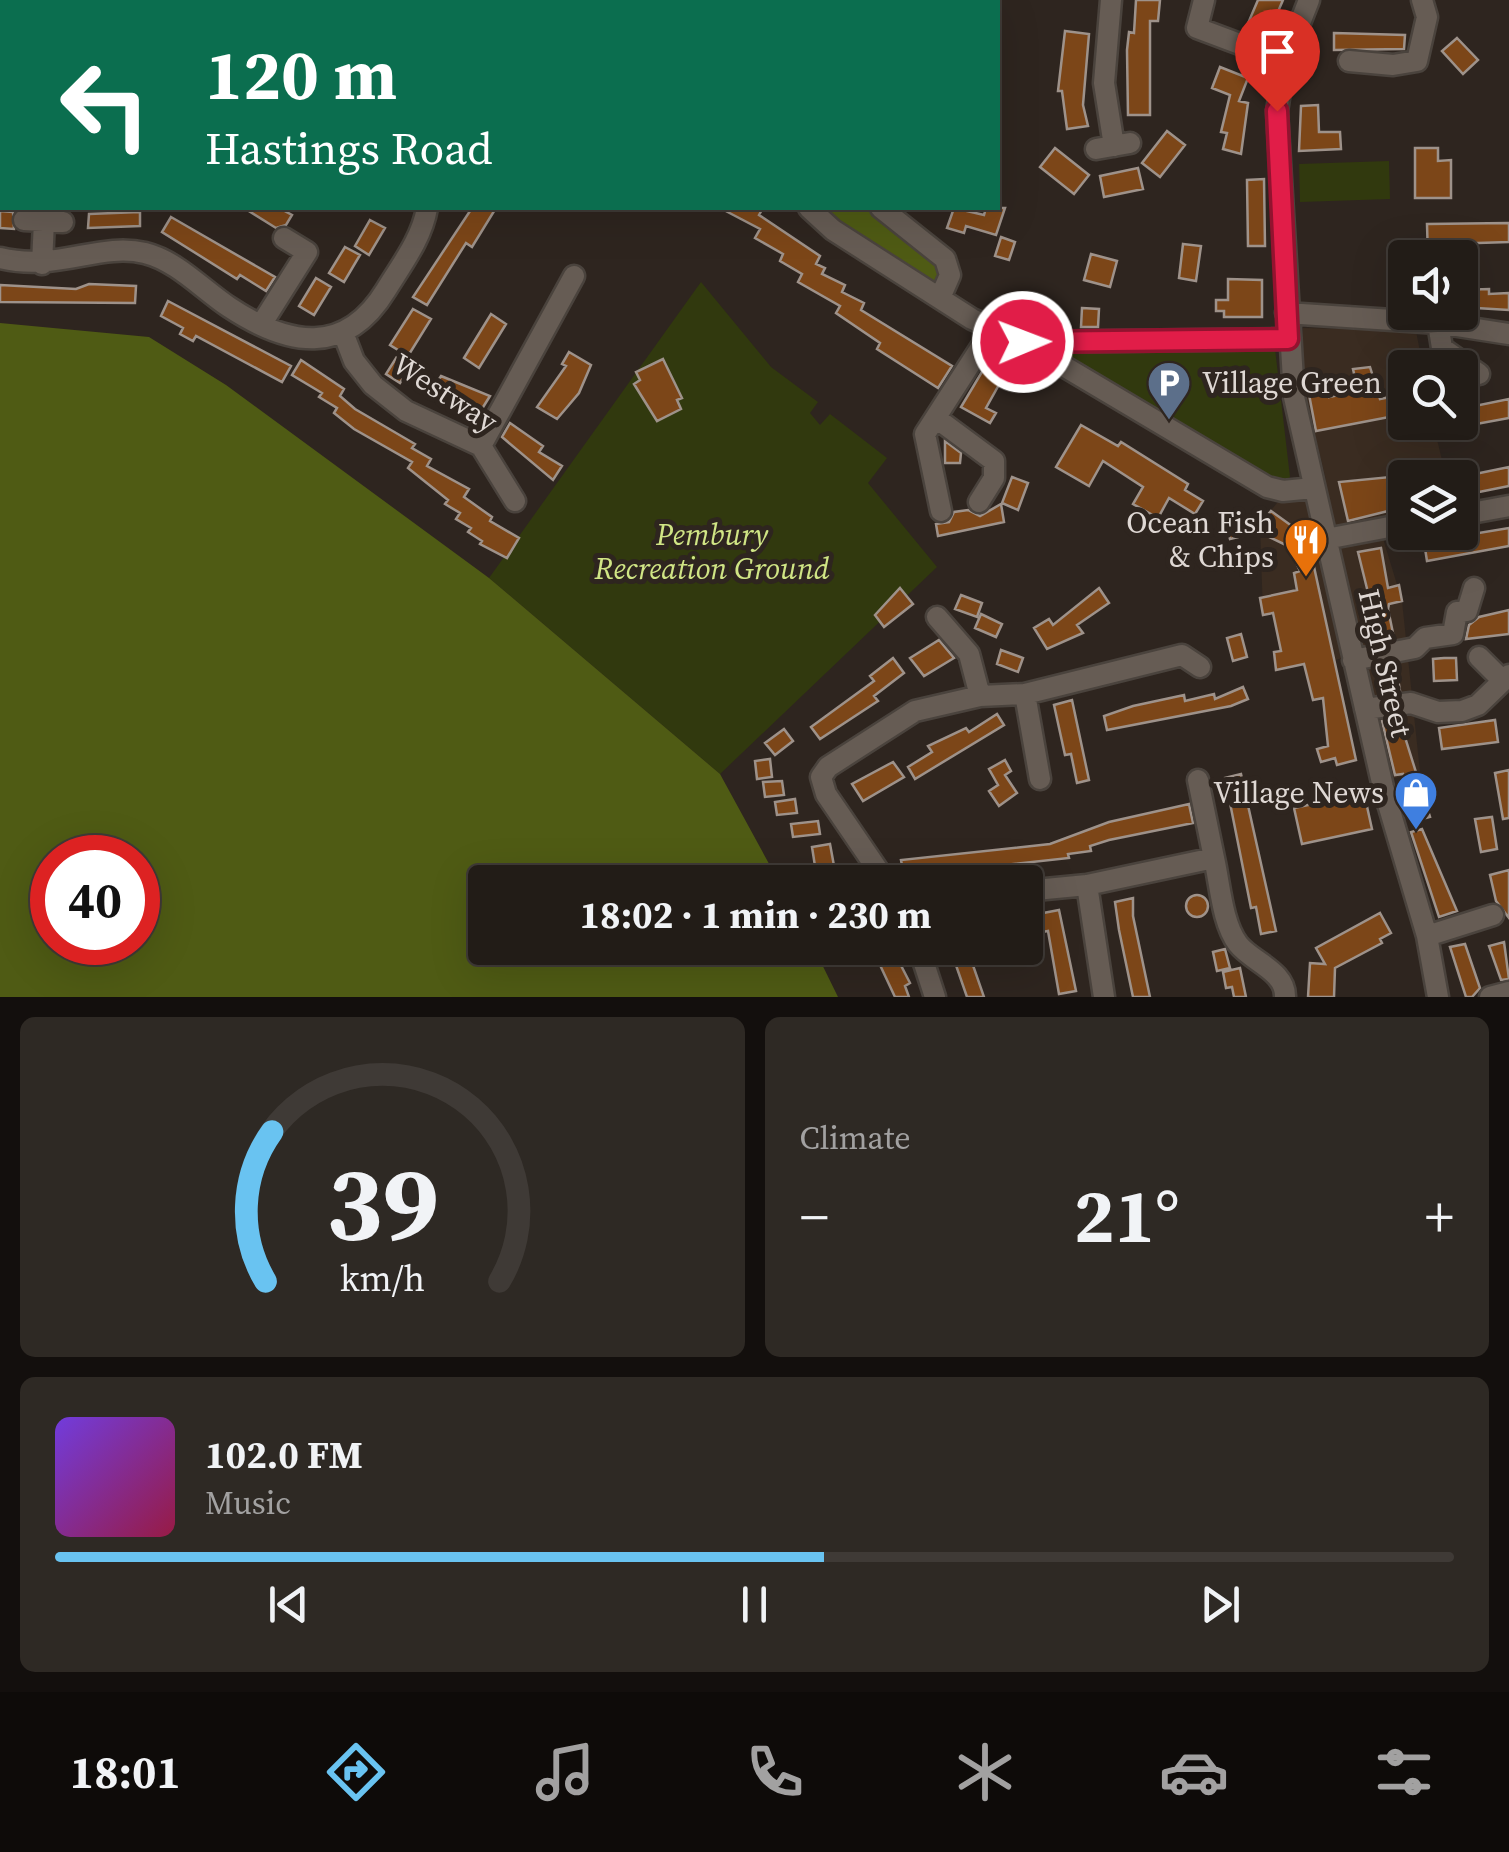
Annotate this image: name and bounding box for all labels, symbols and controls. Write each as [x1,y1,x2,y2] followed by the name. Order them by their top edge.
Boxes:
[1235,9,1320,112] pin
[1250,24,1305,79] icon: arrive
[205,26,397,122] text: 120 m
[40,40,170,170] icon: left
[205,117,493,179] text: Hastings Road
[1388,240,1478,550] map controls
[1388,240,1478,330] button: sound
[971,290,1075,394] position arrow
[385,343,506,442] street label: Westway
[1388,350,1478,440] button: search
[1146,360,1192,421] parking icon: Village Green
[1202,362,1382,403] place label: Village Green
[1388,460,1478,550] button: layers
[1126,502,1274,577] place label: Ocean Fish & Chips
[593,514,830,589] park label: Pembury Recreation Ground
[1283,517,1329,578] restaurant icon: Ocean Fish & Chips
[1349,585,1422,741] street label: High Street
[1393,770,1439,831] shop icon: Village News
[1213,772,1384,813] place label: Village News
[30,835,160,965] speed limit sign: 40
[579,889,932,941] text: 18:02 · 1 min · 230 m
[800,1116,911,1160] text: Climate
[326,1131,439,1274] text: 39
[1074,1164,1180,1267] text: 21°
[800,1179,829,1254] text: −
[1425,1179,1454,1254] text: +
[340,1254,425,1303] text: km/h
[205,1429,363,1481] text: 102.0 FM
[205,1481,291,1525] text: Music
[261,1577,316,1632] icon: previous
[727,1577,782,1632] icon: pause
[1193,1577,1248,1632] icon: next
[321,1737,391,1807] icon: directions
[530,1737,600,1807] icon: music
[740,1737,810,1807] icon: phone
[950,1737,1020,1807] icon: climate
[1159,1737,1229,1807] icon: car
[1369,1737,1439,1807] icon: filters
[70,1741,181,1803] text: 18:01

